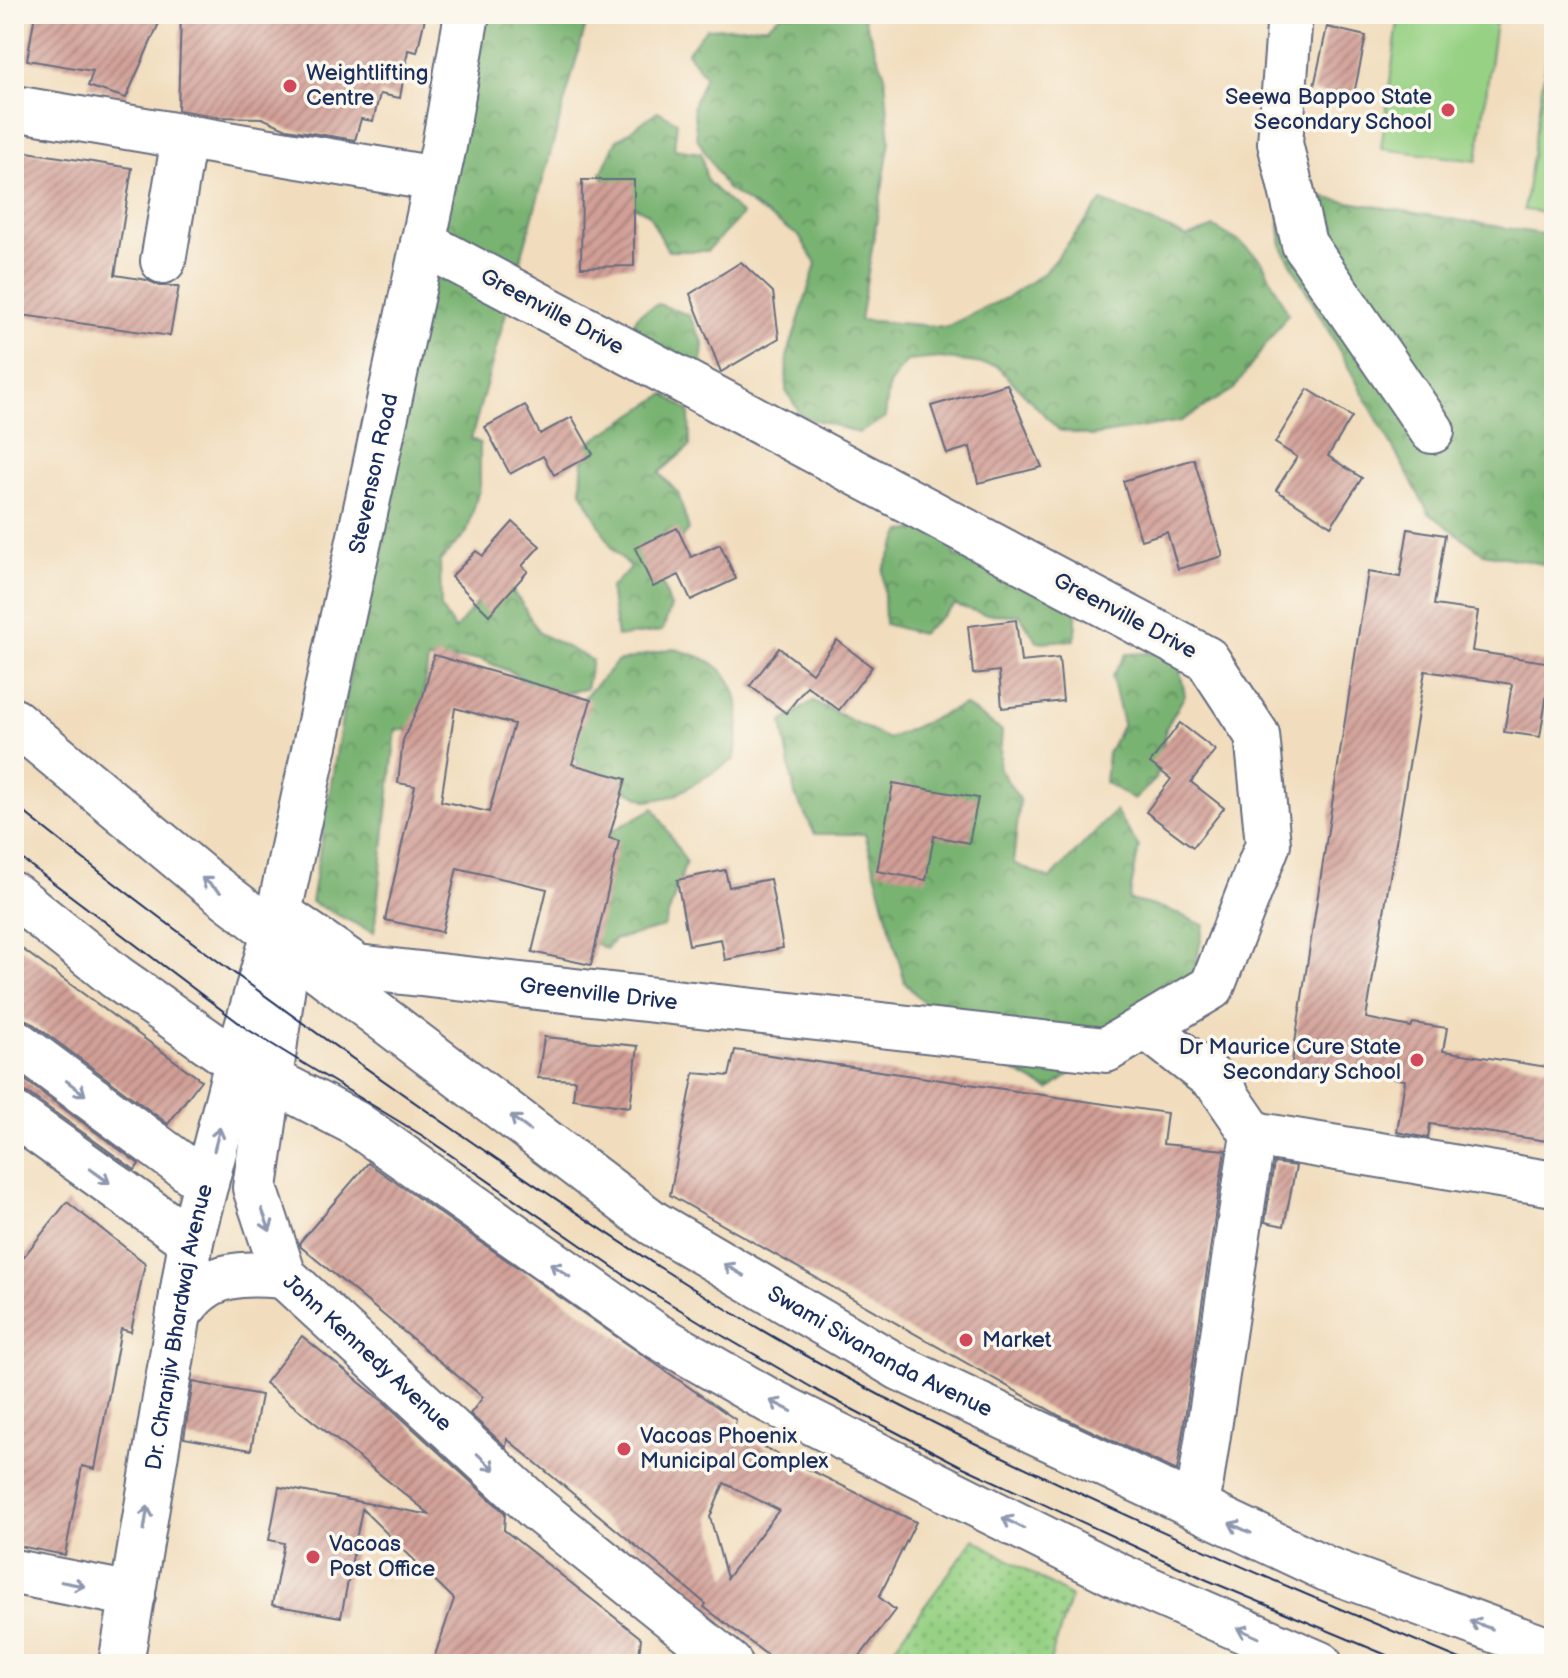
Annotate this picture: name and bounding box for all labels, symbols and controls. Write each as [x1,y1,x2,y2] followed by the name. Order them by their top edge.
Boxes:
[306,60,428,112] place label: Weightlifting Centre
[281,77,299,95] marker: Weightlifting Centre
[1225,84,1432,136] place label: Seewa Bappoo State Secondary School
[1439,101,1457,119] marker: Seewa Bappoo State Secondary School
[476,263,628,361] street label: Greenville Drive
[343,391,404,556] street label: Stevenson Road
[1049,567,1201,665] street label: Greenville Drive
[201,876,222,893] one-way arrow
[518,972,679,1016] street label: Greenville Drive
[1179,1034,1401,1086] place label: Dr Maurice Cure State Secondary School
[1408,1051,1426,1069] marker: Dr Maurice Cure State Secondary School
[65,1080,87,1096] one-way arrow
[510,1115,532,1131] one-way arrow
[211,1126,226,1152] one-way arrow
[88,1168,110,1185] one-way arrow
[140,1181,219,1472] street label: Dr. Chranjiv Bhardwaj Avenue
[260,1207,274,1231] one-way arrow
[549,1262,571,1278] one-way arrow
[723,1262,746,1278] one-way arrow
[277,1268,457,1437] street label: John Kennedy Avenue
[763,1280,997,1423] street label: Swami Sivananda Avenue
[982,1327,1052,1354] place label: Market
[957,1331,975,1349] marker: Market
[769,1398,793,1413] one-way arrow
[640,1423,829,1475] place label: Vacoas Phoenix Municipal Complex
[615,1440,633,1458] marker: Vacoas Phoenix Municipal Complex
[476,1452,496,1471] one-way arrow
[139,1506,154,1532] one-way arrow
[1001,1514,1025,1530] one-way arrow
[1228,1520,1252,1535] one-way arrow
[329,1531,435,1583] place label: Vacoas Post Office
[304,1548,322,1566] marker: Vacoas Post Office
[60,1577,86,1592] one-way arrow
[1469,1617,1494,1631] one-way arrow
[1237,1624,1261,1639] one-way arrow

